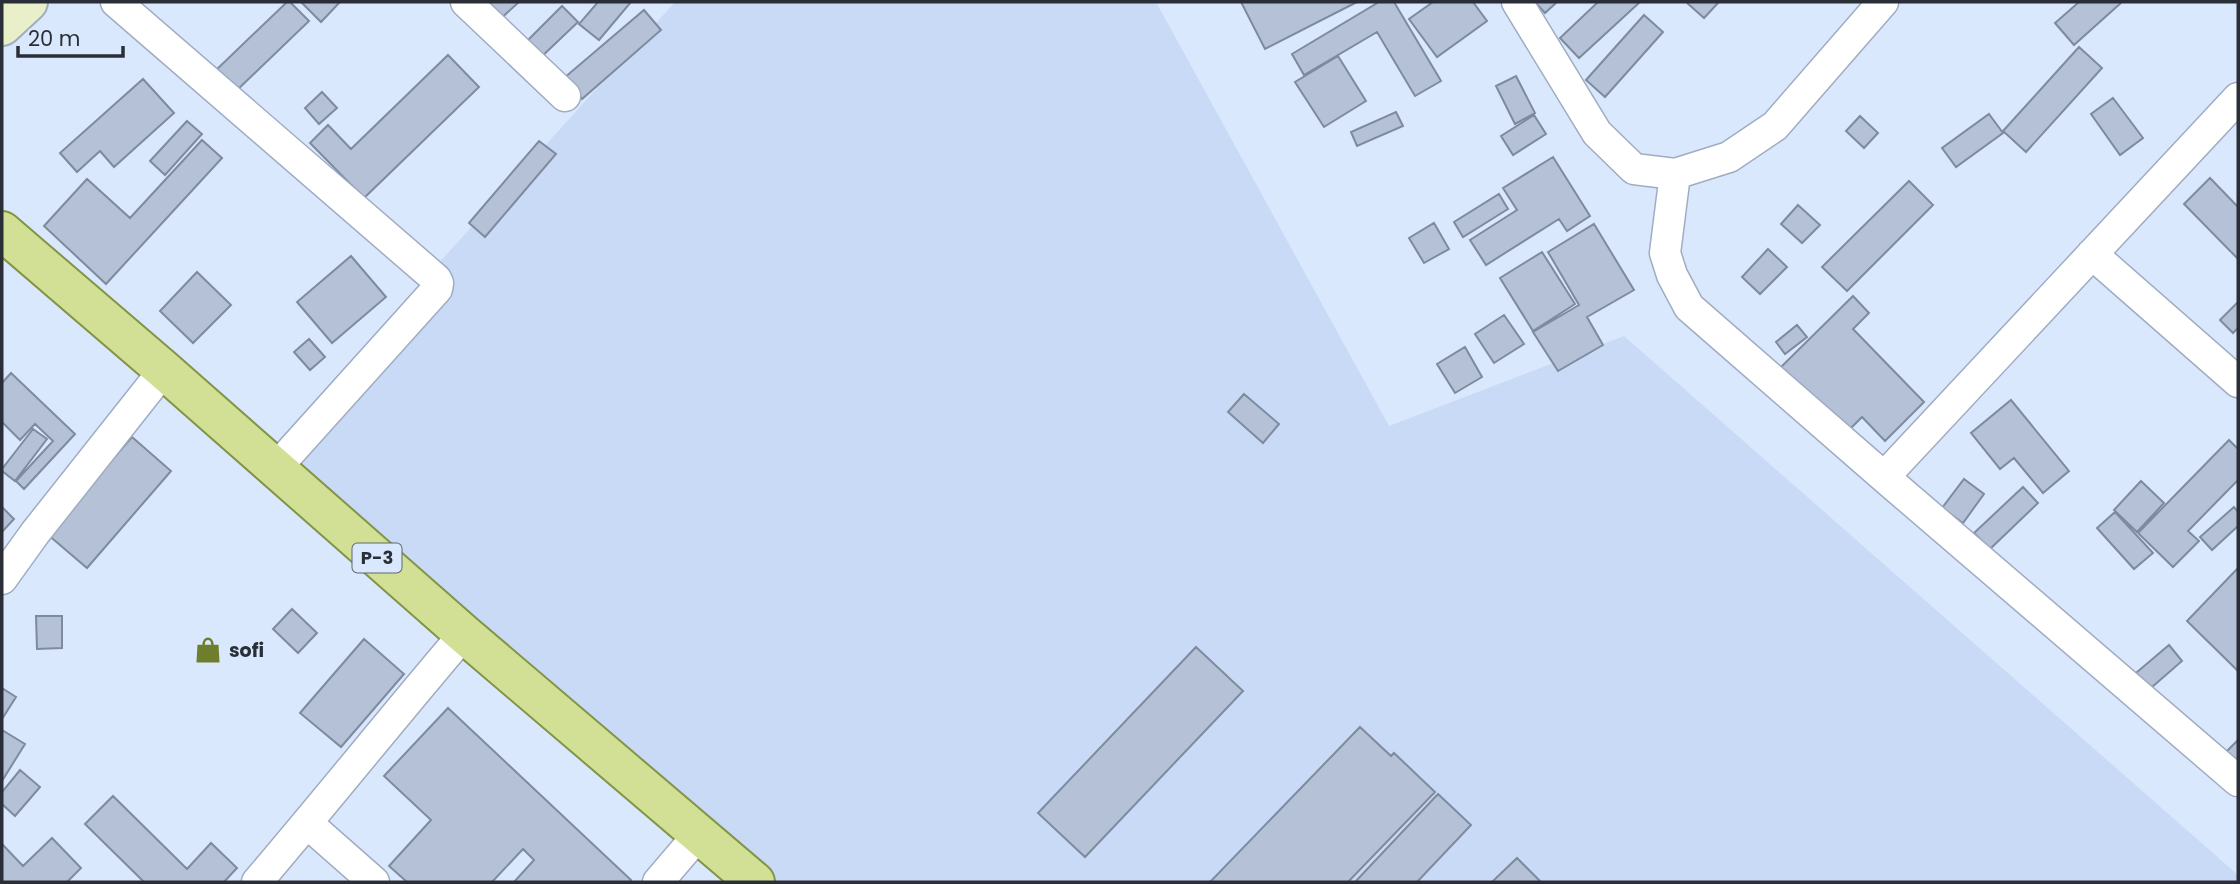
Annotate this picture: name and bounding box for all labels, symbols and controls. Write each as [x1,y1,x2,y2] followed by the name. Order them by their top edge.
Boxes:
[18,14,122,58] scale bar
[28,24,81,53] text: 20 m
[352,544,402,572] road number: P-3
[193,635,223,665] shop icon: sofi
[229,637,264,664] place label: sofi

